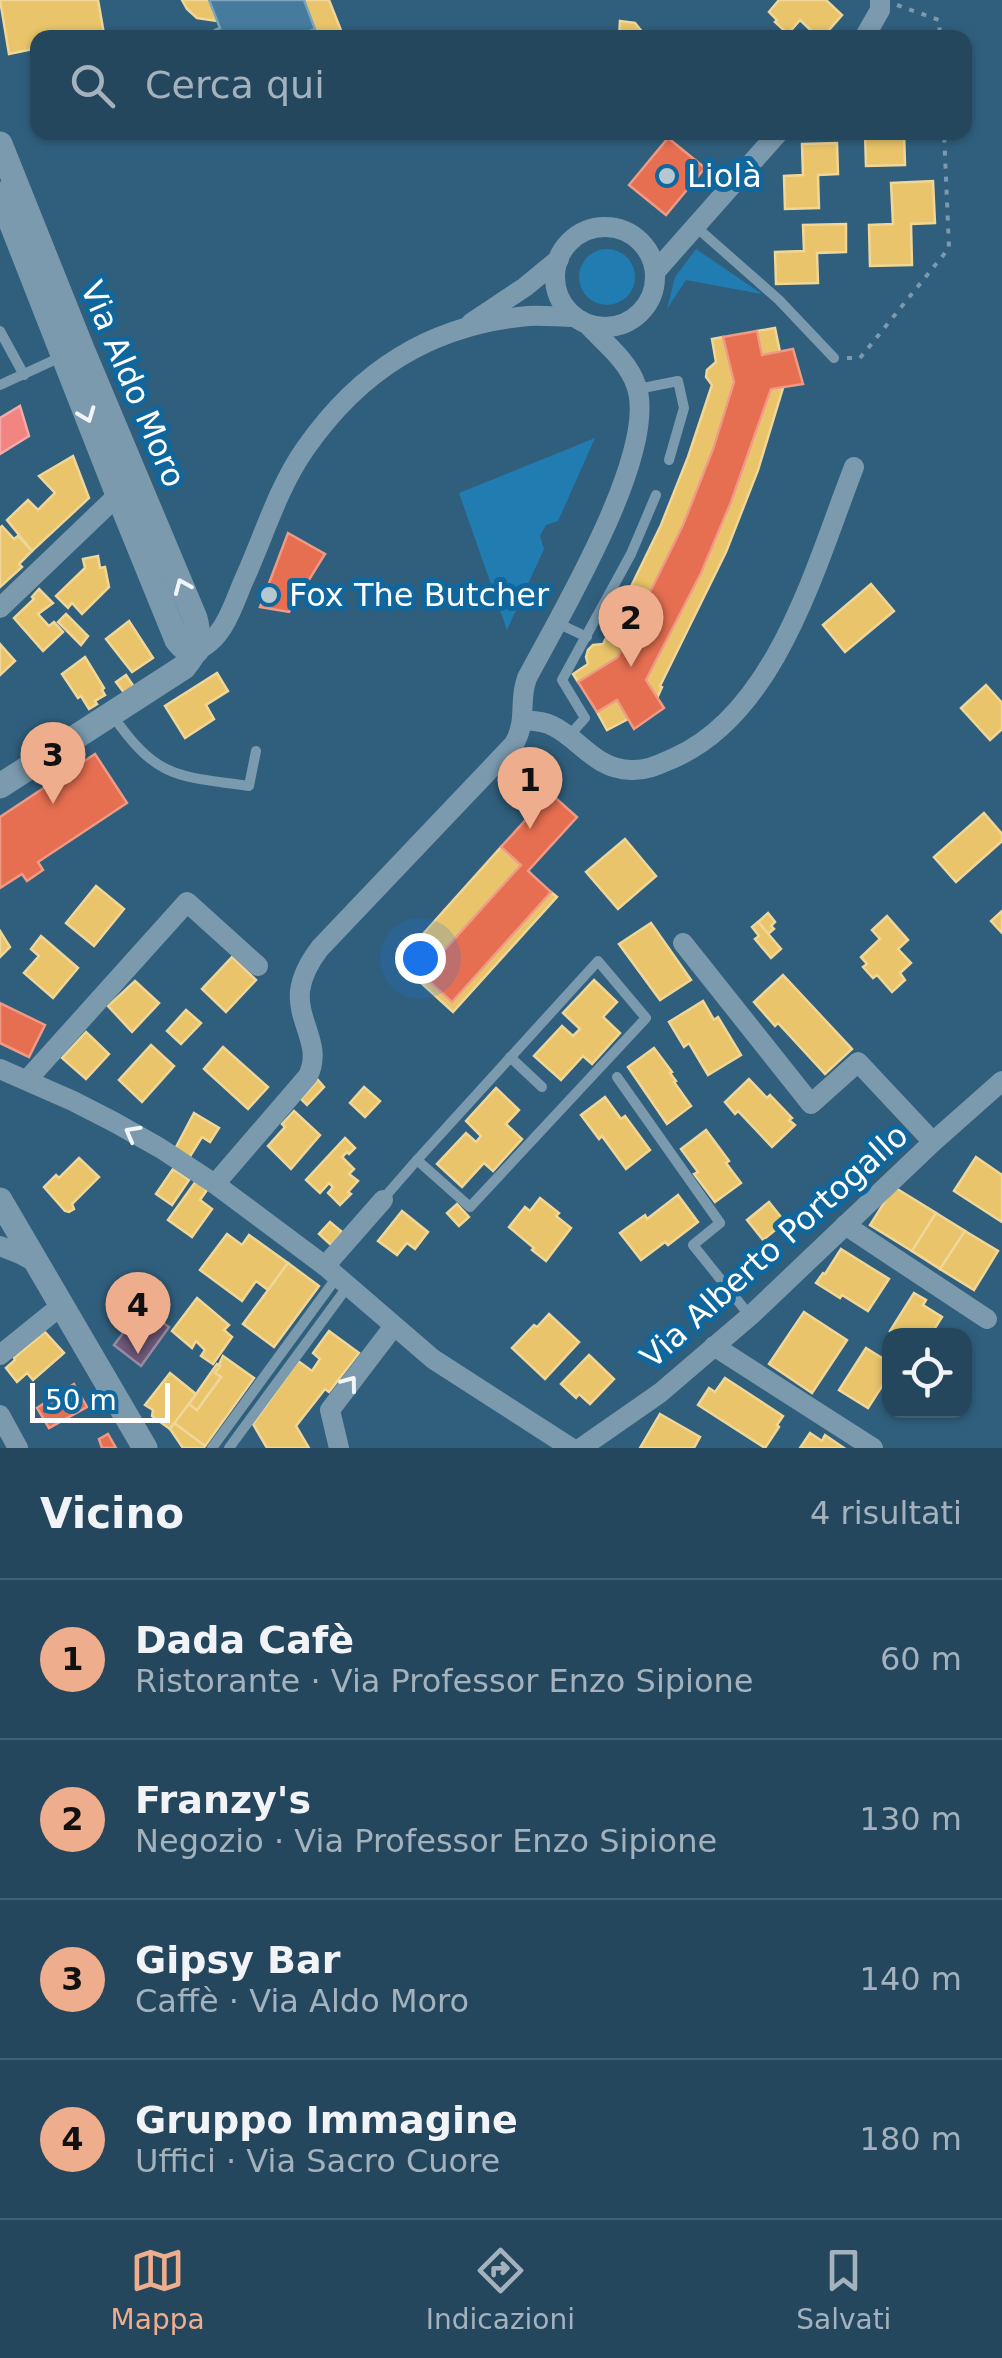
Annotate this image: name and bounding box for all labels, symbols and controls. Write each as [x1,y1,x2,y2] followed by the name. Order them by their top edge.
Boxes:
[30,30,972,140] search box
[65,58,120,113] icon: search
[145,63,325,107] text: Cerca qui
[687,157,762,195] place label: Liolà
[656,165,678,187] marker: Liolà
[73,275,193,493] street label: Via Aldo Moro
[75,405,96,422] one-way arrow
[289,576,550,614] place label: Fox The Butcher
[174,579,194,597] one-way arrow
[258,584,280,606] marker: Fox The Butcher
[598,584,664,667] pin: 2
[20,722,86,804] pin: 3
[498,746,562,829] pin: 1
[395,933,446,984] your location
[633,1116,915,1376] street label: Via Alberto Portogallo
[125,1125,143,1145] one-way arrow
[106,1272,170,1354] pin: 4
[882,1328,972,1418] map controls
[882,1328,972,1418] button: locate
[339,1376,356,1394] one-way arrow
[30,1378,170,1422] scale bar
[45,1384,117,1417] text: 50 m
[40,1489,184,1538] text: Vicino
[810,1494,962,1532] text: 4 risultati
[135,1618,354,1662] text: Dada Cafè
[61,1640,84,1678] text: 1
[880,1640,962,1678] text: 60 m
[135,1662,754,1700] text: Ristorante · Via Professor Enzo Sipione
[135,1778,311,1822] text: Franzy's
[61,1800,84,1838] text: 2
[860,1800,962,1838] text: 130 m
[135,1822,717,1860] text: Negozio · Via Professor Enzo Sipione
[135,1938,340,1982] text: Gipsy Bar
[61,1960,84,1998] text: 3
[860,1960,962,1998] text: 140 m
[135,1982,469,2020] text: Caffè · Via Aldo Moro
[135,2098,518,2142] text: Gruppo Immagine
[61,2120,84,2158] text: 4
[860,2120,962,2158] text: 180 m
[135,2142,500,2180] text: Uffici · Via Sacro Cuore
[111,2243,205,2336] tab: Mappa
[426,2243,575,2336] tab: Indicazioni
[796,2243,891,2336] tab: Salvati

